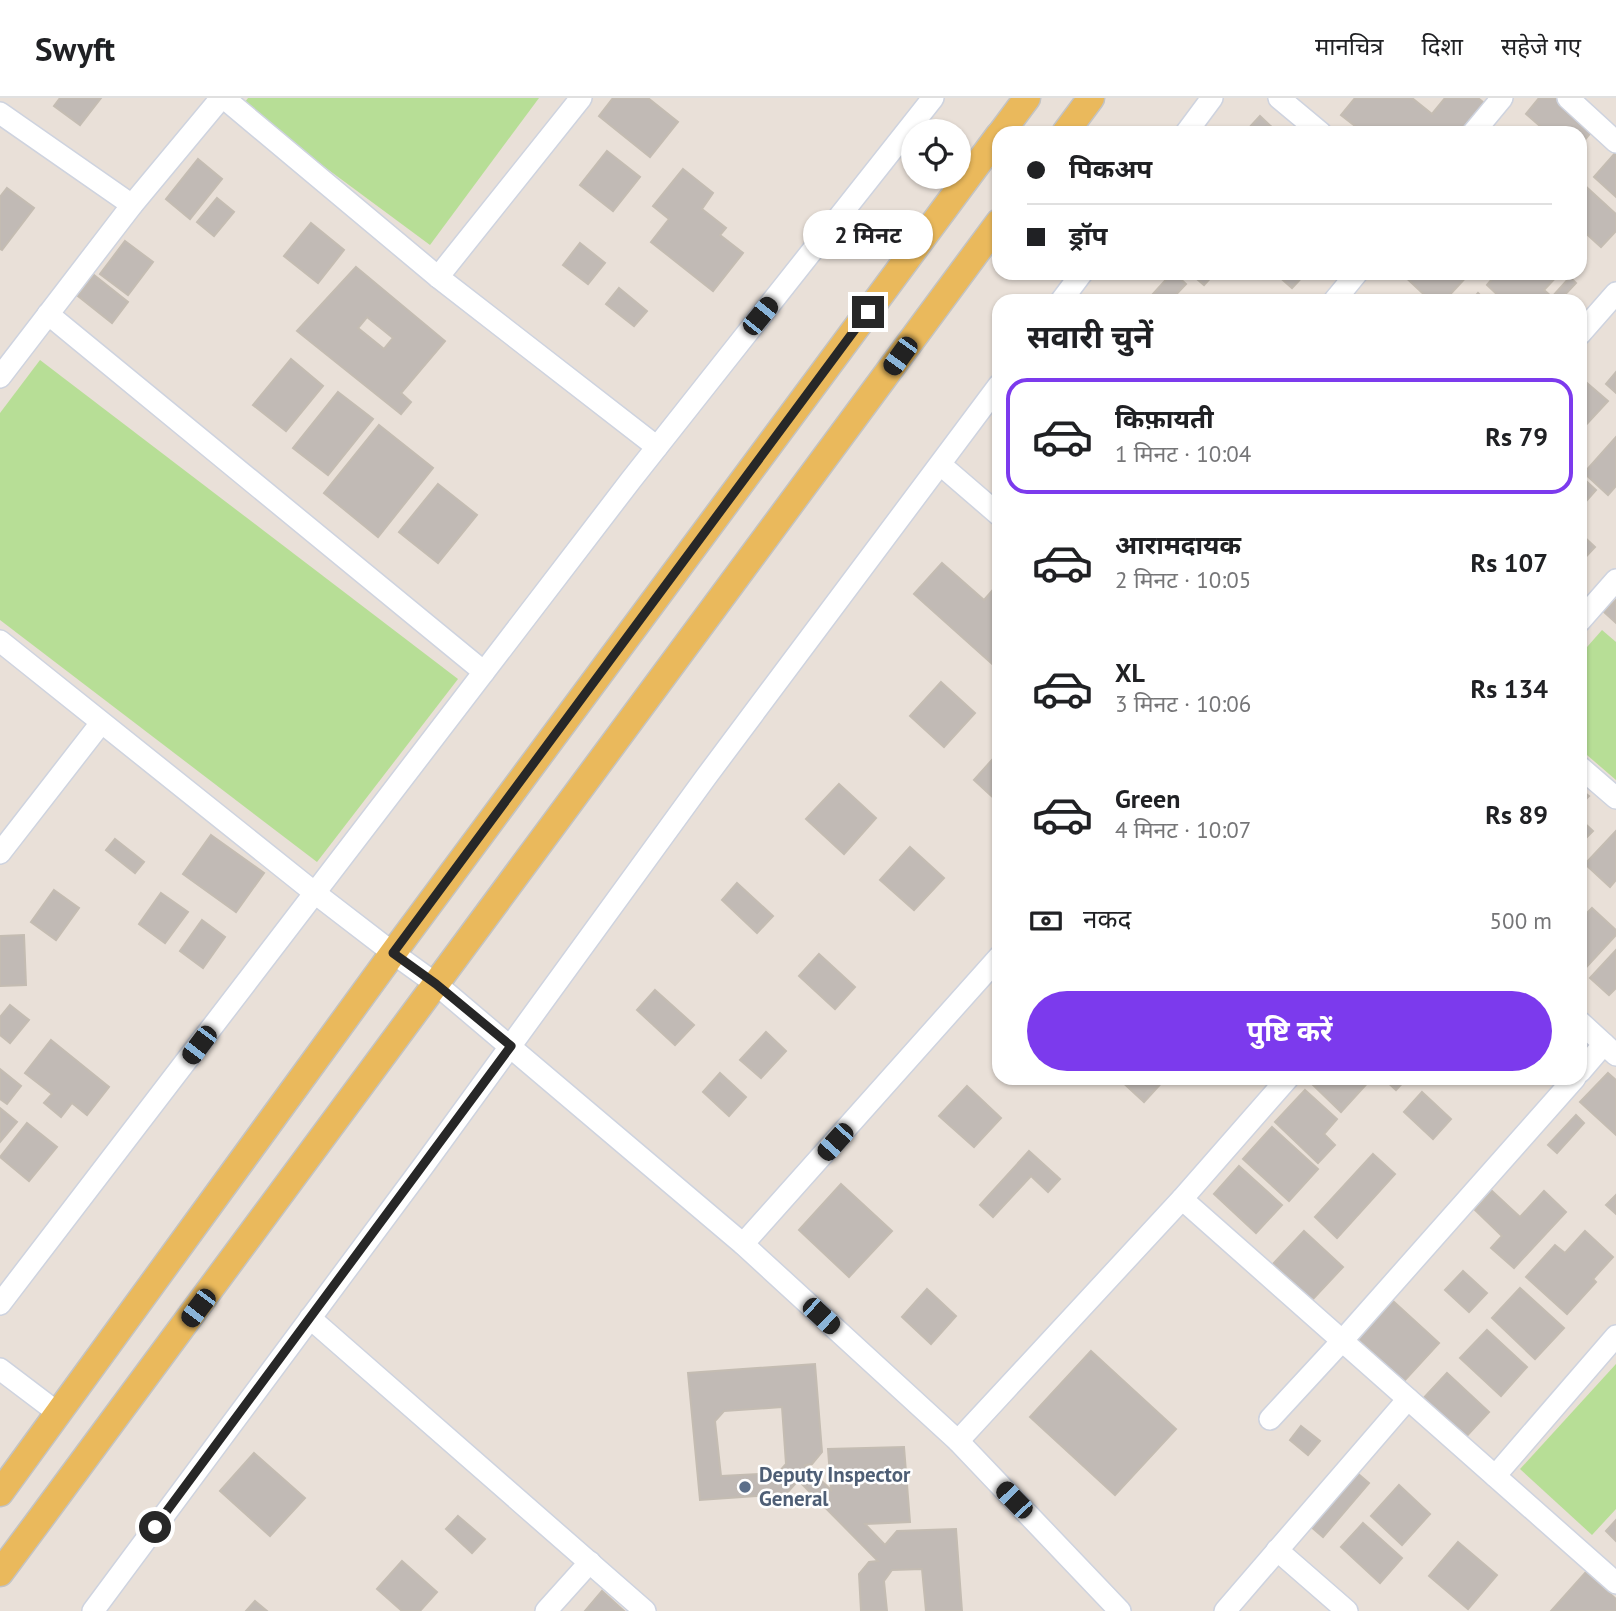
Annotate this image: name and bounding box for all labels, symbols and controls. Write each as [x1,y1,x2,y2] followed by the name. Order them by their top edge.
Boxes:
[35,27,115,70] text: Swyft
[1315,31,1384,62] text: मानचित्र
[1422,31,1463,62] text: दिशा
[1501,31,1581,62] text: सहेजे गए
[901,119,971,189] map controls
[901,119,971,189] button: locate
[1069,152,1152,185] text: पिकअप
[803,211,933,260] callout: 2 मिनट
[1069,219,1107,252] text: ड्रॉप
[834,220,902,249] text: 2 मिनट
[739,293,782,339] car
[852,296,884,328] route end
[1027,315,1153,357] text: सवारी चुनें
[880,333,921,379] car
[1115,402,1214,435] text: किफ़ायती
[1031,405,1094,468] icon: car
[1485,420,1548,453] text: Rs 79
[1115,439,1251,468] text: 1 मिनट · 10:04
[1115,528,1241,561] text: आरामदायक
[1031,531,1094,594] icon: car
[1471,546,1548,579] text: Rs 107
[1115,565,1251,594] text: 2 मिनट · 10:05
[1115,656,1145,689] text: XL
[1031,657,1094,720] icon: car
[1471,672,1548,705] text: Rs 134
[1115,689,1251,718] text: 3 मिनट · 10:06
[1115,782,1180,815] text: Green
[1031,783,1094,846] icon: car
[1485,798,1548,831] text: Rs 89
[1115,815,1251,844] text: 4 मिनट · 10:07
[1027,902,1065,940] icon: cash
[1083,902,1131,935] text: नकद
[1490,906,1552,935] text: 500 m
[1027,991,1552,1071] button: पुष्टि करें
[178,1022,221,1068] car
[814,1119,857,1165] car
[177,1285,220,1331] car
[799,1294,844,1338] car
[759,1461,911,1512] place label: Deputy Inspector General
[992,1478,1037,1522] car
[737,1479,753,1495] marker: Deputy Inspector General
[139,1511,171,1543] route start

